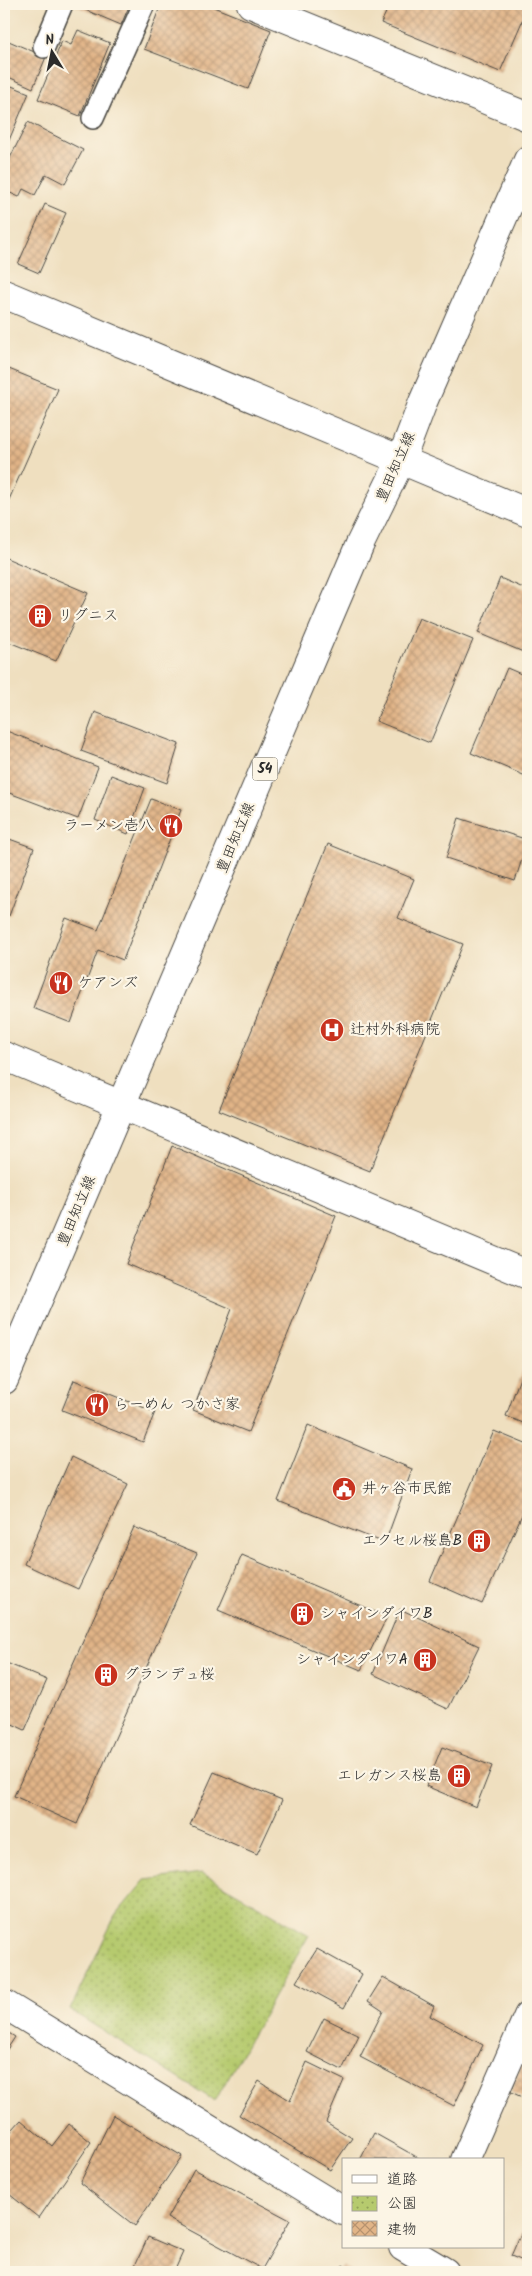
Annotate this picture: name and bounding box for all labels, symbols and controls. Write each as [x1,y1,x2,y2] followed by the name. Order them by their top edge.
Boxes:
[28,28,78,78] north arrow
[44,29,56,52] text: N
[370,428,422,506] street label: 豊田知立線
[27,603,53,629] building icon: リグニス
[58,604,118,628] place label: リグニス
[252,758,278,781] road number: 54
[210,799,262,877] street label: 豊田知立線
[158,813,184,839] restaurant icon: ラーメン壱八
[64,814,154,838] place label: ラーメン壱八
[48,970,74,996] restaurant icon: ケアンズ
[78,971,138,995] place label: ケアンズ
[319,1017,345,1043] hospital icon: 辻村外科病院
[350,1018,440,1042] place label: 辻村外科病院
[51,1172,103,1250] street label: 豊田知立線
[84,1392,110,1418] restaurant icon: らーめん つかさ家
[114,1393,240,1417] place label: らーめん つかさ家
[331,1476,357,1502] public building icon: 井ヶ谷市民館
[362,1477,452,1501] place label: 井ヶ谷市民館
[466,1528,492,1554] building icon: エクセル桜島B
[362,1529,462,1553] place label: エクセル桜島B
[289,1601,315,1627] building icon: シャインダイワB
[320,1602,432,1626] place label: シャインダイワB
[412,1647,438,1673] building icon: シャインダイワA
[296,1648,408,1672] place label: シャインダイワA
[93,1662,119,1688] building icon: グランデュ桜
[124,1663,215,1687] place label: グランデュ桜
[446,1763,472,1789] building icon: エレガンス桜島
[337,1764,442,1788] place label: エレガンス桜島
[342,2158,504,2248] legend
[387,2168,417,2192] text: 道路
[387,2192,417,2216] text: 公園
[387,2218,417,2242] text: 建物

